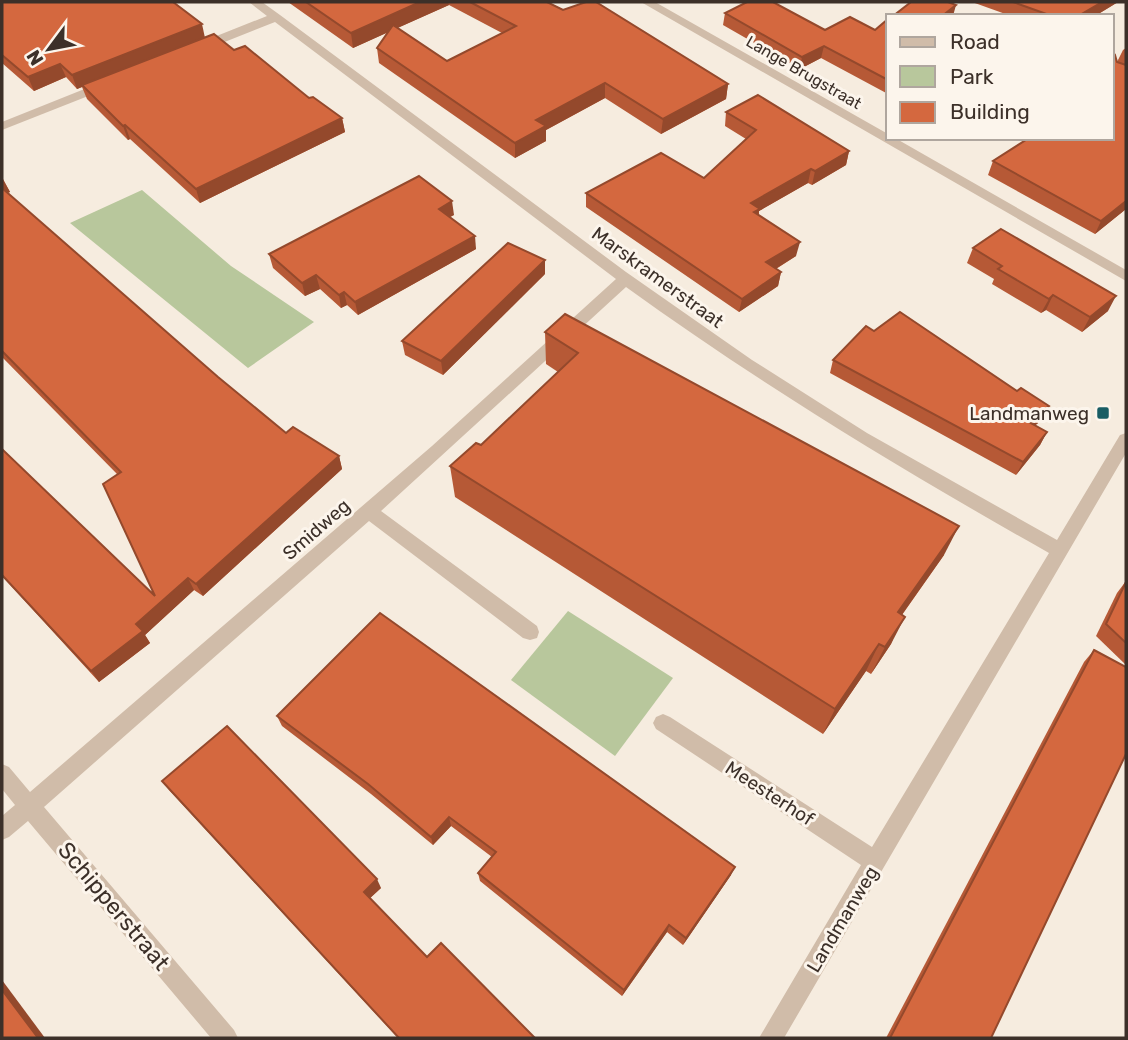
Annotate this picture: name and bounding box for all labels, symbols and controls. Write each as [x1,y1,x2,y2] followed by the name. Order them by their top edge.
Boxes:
[14,14,84,84] north arrow
[886,14,1114,140] legend
[950,29,1000,54] text: Road
[743,32,865,113] street label: Lange Brugstraat
[22,46,48,70] text: N
[950,64,994,89] text: Park
[950,99,1030,124] text: Building
[587,222,728,333] street label: Marskramerstraat
[969,402,1089,425] place label: Landmanweg
[1095,405,1111,421] marker: Landmanweg
[278,494,355,565] street label: Smidweg
[721,756,819,831] street label: Meesterhof
[52,836,176,976] street label: Schipperstraat
[802,862,883,976] street label: Landmanweg

